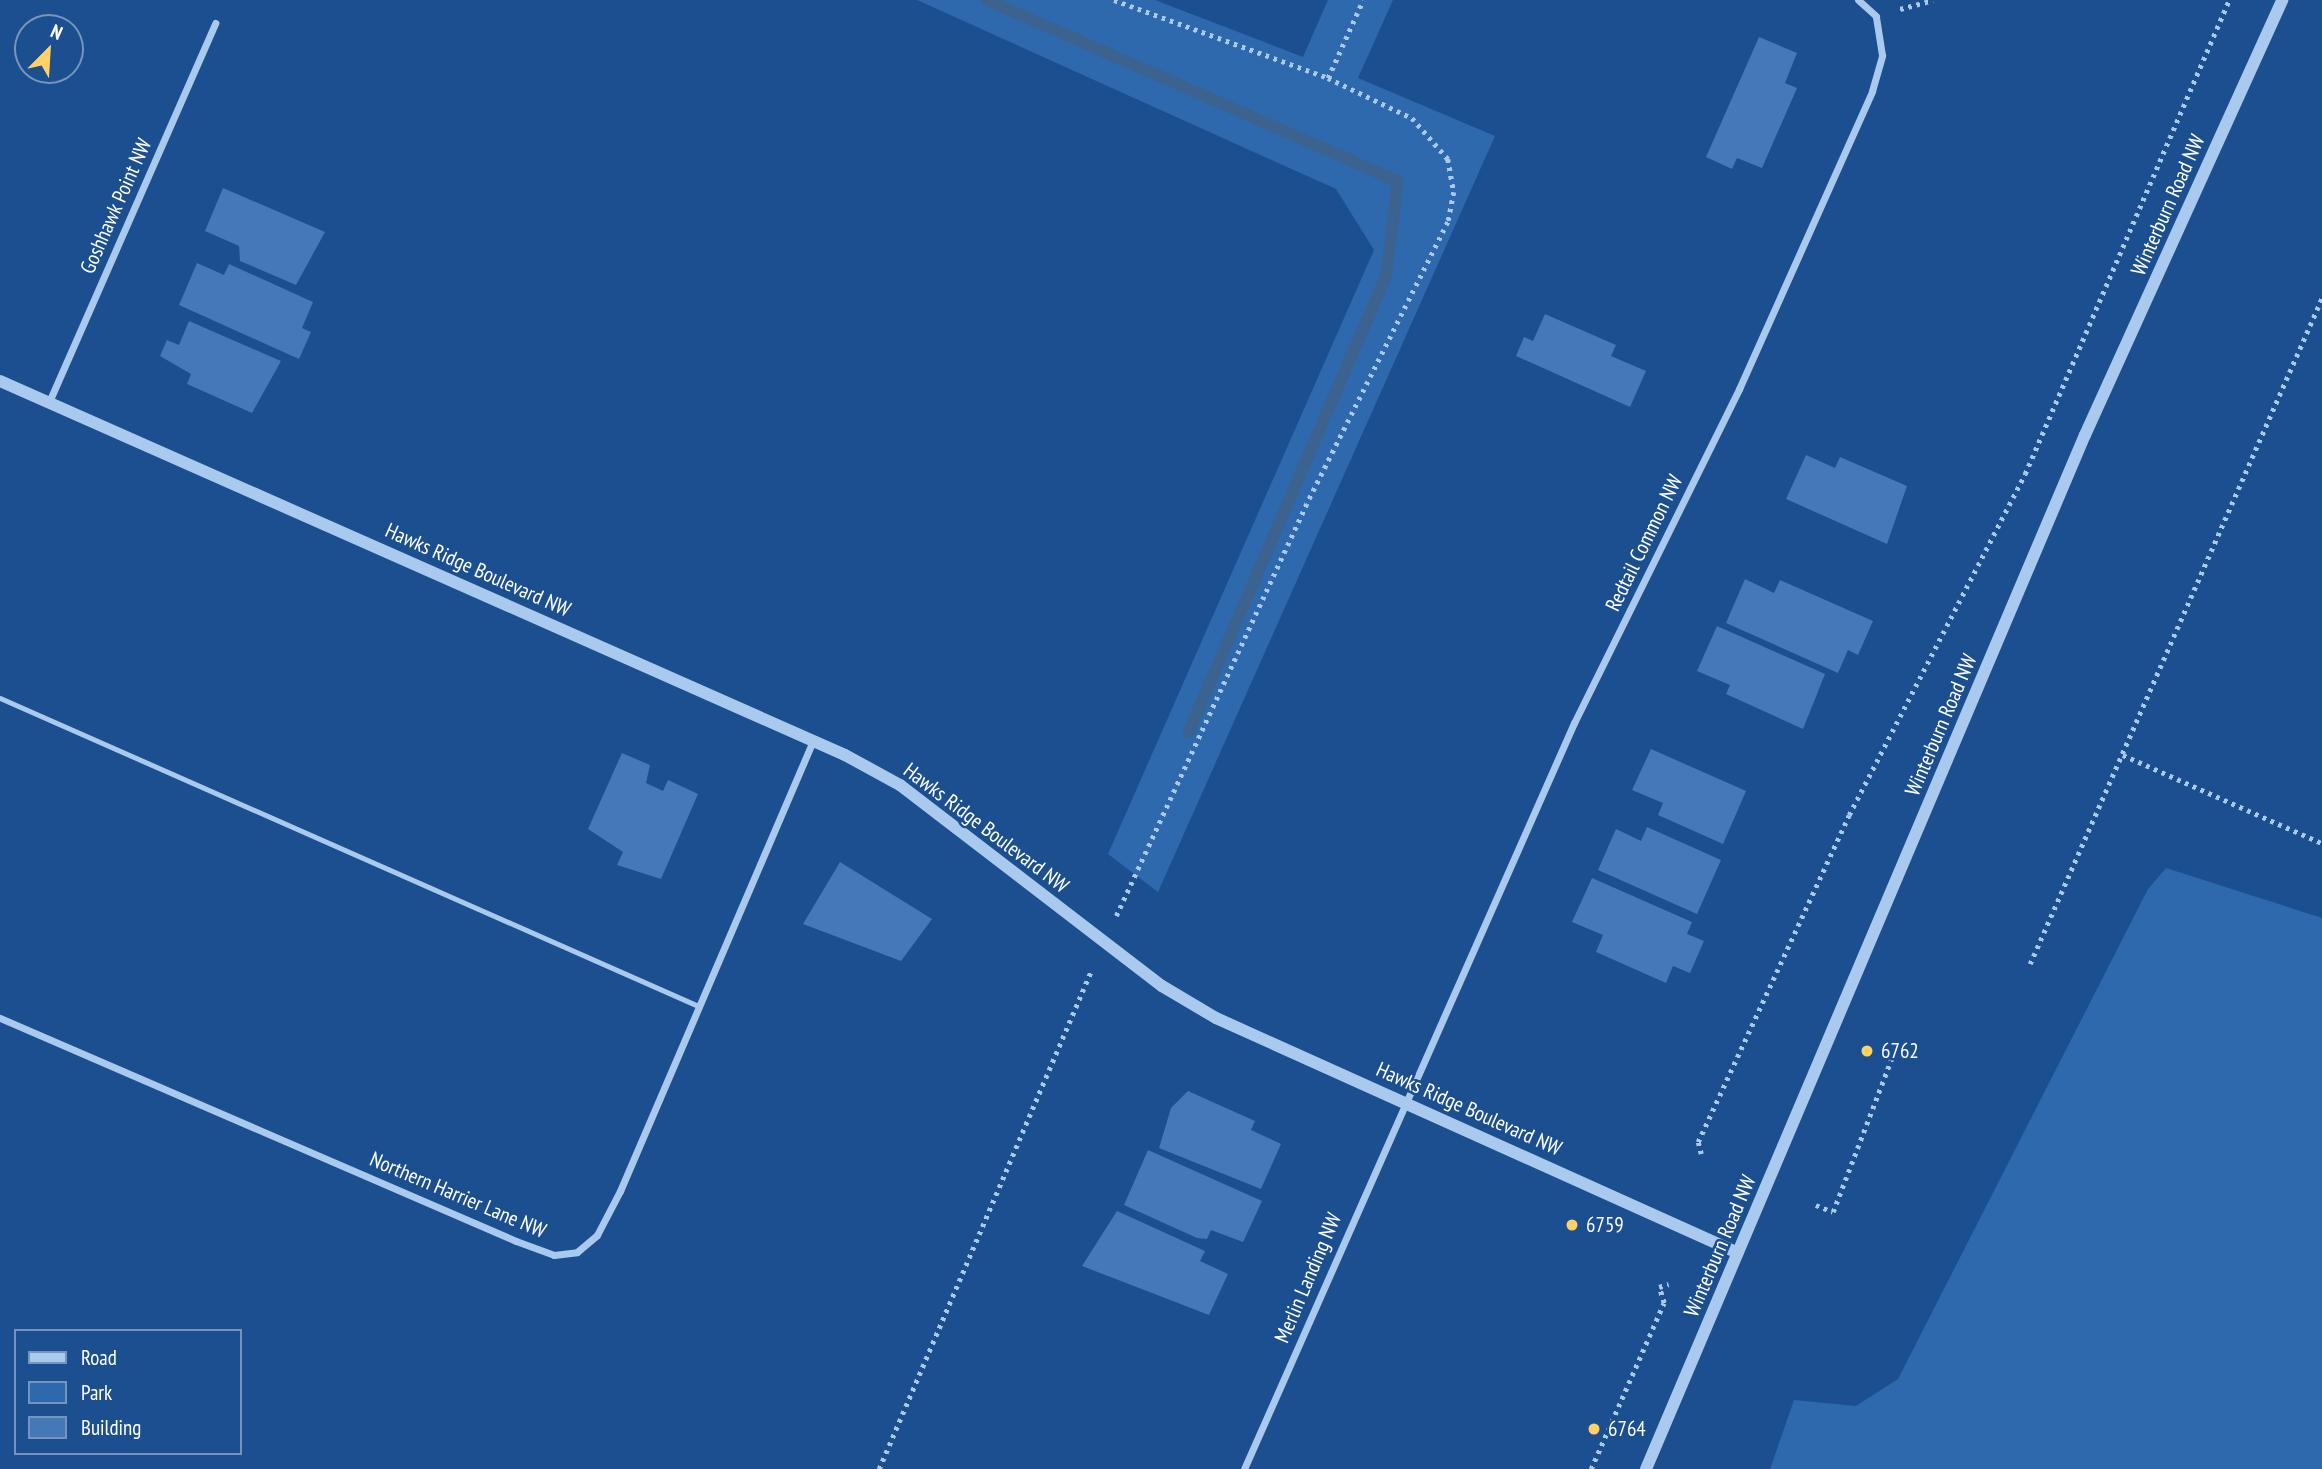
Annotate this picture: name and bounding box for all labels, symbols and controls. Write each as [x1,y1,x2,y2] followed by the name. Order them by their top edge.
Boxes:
[14,14,84,84] north arrow
[47,19,66,45] text: N
[2126,131,2210,279] street label: Winterburn Road NW
[75,134,157,278] street label: Goshhawk Point NW
[1600,471,1688,615] street label: Redtail Common NW
[381,518,575,622] street label: Hawks Ridge Boulevard NW
[1900,650,1982,800] street label: Winterburn Road NW
[898,758,1074,898] street label: Hawks Ridge Boulevard NW
[1881,1038,1919,1064] place label: 6762
[1859,1043,1875,1059] marker: 6762
[1372,1057,1566,1161] street label: Hawks Ridge Boulevard NW
[366,1146,550,1244] street label: Northern Harrier Lane NW
[1679,1171,1761,1321] street label: Winterburn Road NW
[1269,1209,1347,1347] street label: Merlin Landing NW
[1586,1212,1624,1238] place label: 6759
[1564,1217,1580,1233] marker: 6759
[14,1329,242,1455] legend
[81,1344,117,1371] text: Road
[81,1379,112,1406] text: Park
[81,1414,141,1441] text: Building
[1608,1416,1646,1442] place label: 6764
[1586,1421,1602,1437] marker: 6764

